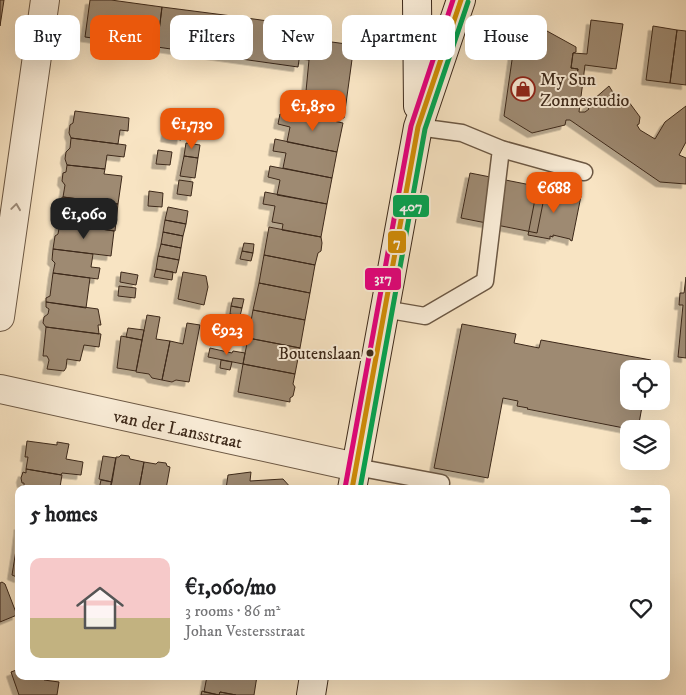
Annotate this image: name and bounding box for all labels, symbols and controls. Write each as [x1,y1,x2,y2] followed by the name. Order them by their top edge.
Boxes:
[15,15,80,60] chip: Buy
[90,15,160,60] chip: Rent
[170,15,253,60] chip: Filters
[263,15,332,60] chip: New
[342,15,455,60] chip: Apartment
[465,15,547,60] chip: House
[540,69,630,112] place label: My Sun Zonnestudio
[510,76,536,102] shop icon: My Sun Zonnestudio
[272,90,354,132] pin: €1,850
[291,96,335,116] text: €1,850
[151,108,233,150] pin: €1,730
[171,114,213,134] text: €1,730
[524,172,584,214] pin: €688
[537,178,571,198] text: €688
[392,194,430,218] line badge: 407
[43,198,125,240] pin: €1,060
[399,198,422,216] text: 407
[10,202,21,210] one-way arrow
[61,204,107,224] text: €1,060
[387,230,407,254] line badge: 7
[393,234,401,252] text: 7
[364,267,402,291] line badge: 317
[374,270,392,288] text: 317
[197,314,257,356] pin: €923
[211,320,243,340] text: €923
[278,343,361,365] place label: Boutenslaan
[365,348,375,358] marker: Boutenslaan
[620,360,670,470] map controls
[620,360,670,410] button: locate
[110,405,245,454] street label: van der Lansstraat
[620,420,670,470] button: layers
[627,501,655,529] icon: filters
[30,502,98,528] text: 5 homes
[185,575,276,601] text: €1,060/mo
[70,578,130,638] icon: home
[627,594,655,622] icon: heart
[185,601,280,621] text: 3 rooms · 86 m²
[185,621,305,641] text: Johan Vestersstraat

